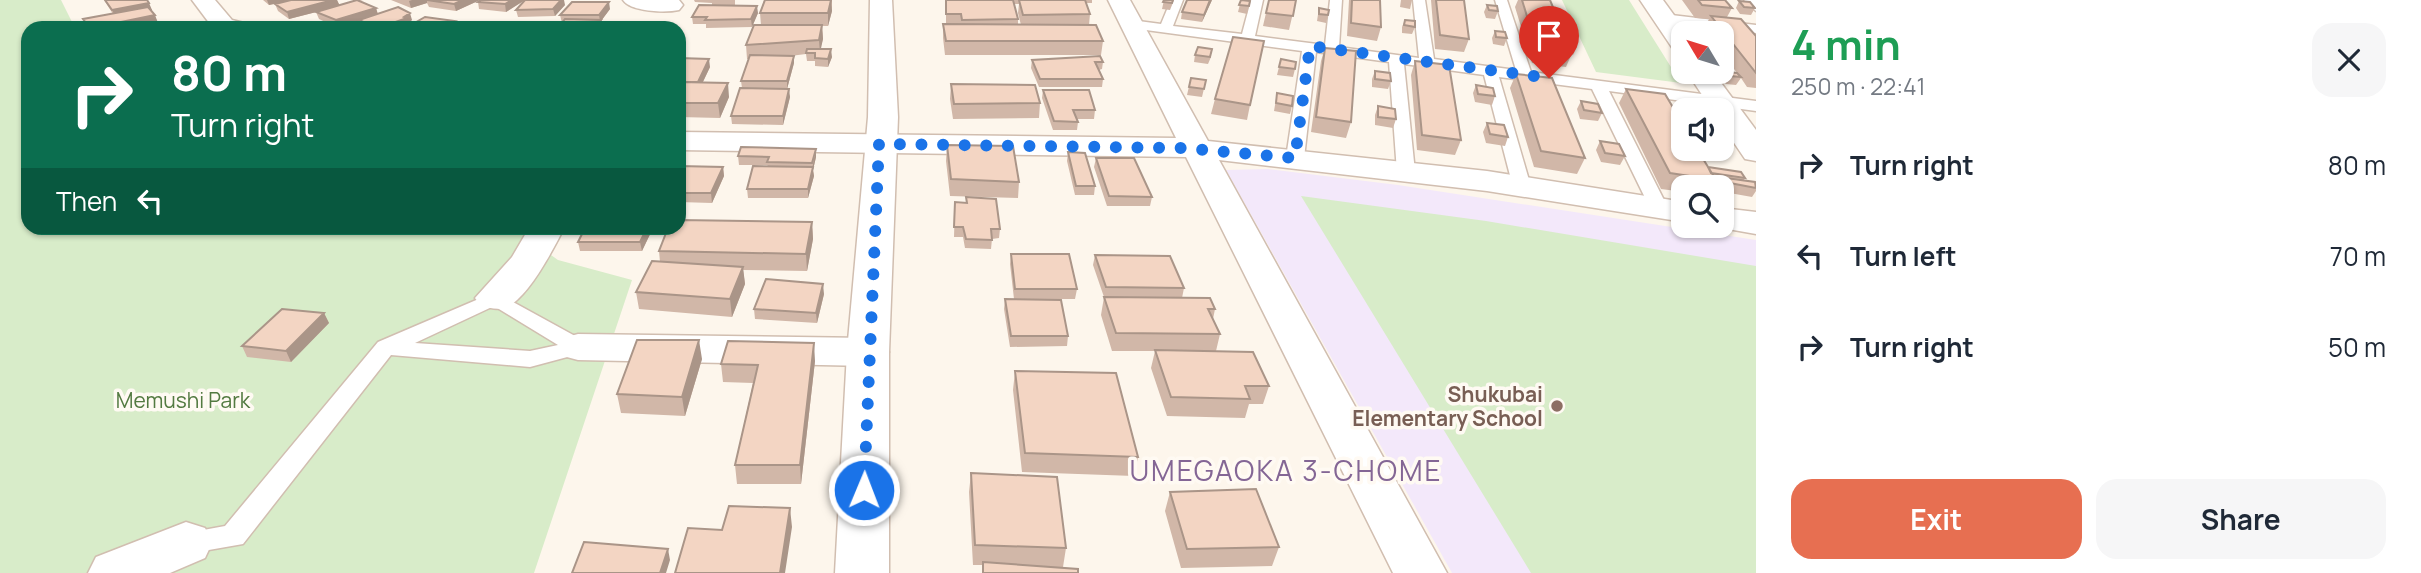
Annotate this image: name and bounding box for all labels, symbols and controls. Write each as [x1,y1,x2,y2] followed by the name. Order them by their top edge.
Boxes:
[1519,6,1579,78] pin
[1791,15,1901,73] text: 4 min
[1530,17,1568,55] icon: arrive
[1671,21,1734,84] north arrow
[1671,21,1734,238] map controls
[2312,23,2386,97] button: close
[171,39,287,106] text: 80 m
[56,49,147,140] icon: right
[1791,70,1926,102] text: 250 m · 22:41
[1671,98,1734,161] button: sound
[171,103,314,147] text: Turn right
[1791,146,1829,184] icon: right
[1850,147,1974,183] text: Turn right
[2328,147,2386,183] text: 80 m
[1671,175,1734,238] button: search
[131,182,169,220] icon: left
[56,183,117,219] text: Then
[1791,237,1829,275] icon: left
[1850,238,1957,274] text: Turn left
[2330,238,2386,274] text: 70 m
[1791,328,1829,366] icon: right
[1850,329,1974,365] text: Turn right
[2328,329,2386,365] text: 50 m
[1352,380,1543,432] place label: Shukubai Elementary School
[116,386,251,414] park label: Memushi Park
[1549,398,1565,414] marker: Shukubai Elementary School
[1129,451,1443,489] district label: UMEGAOKA 3-CHOME
[827,453,901,527] position arrow
[1791,479,2082,559] button: Exit
[2096,479,2386,559] button: Share

